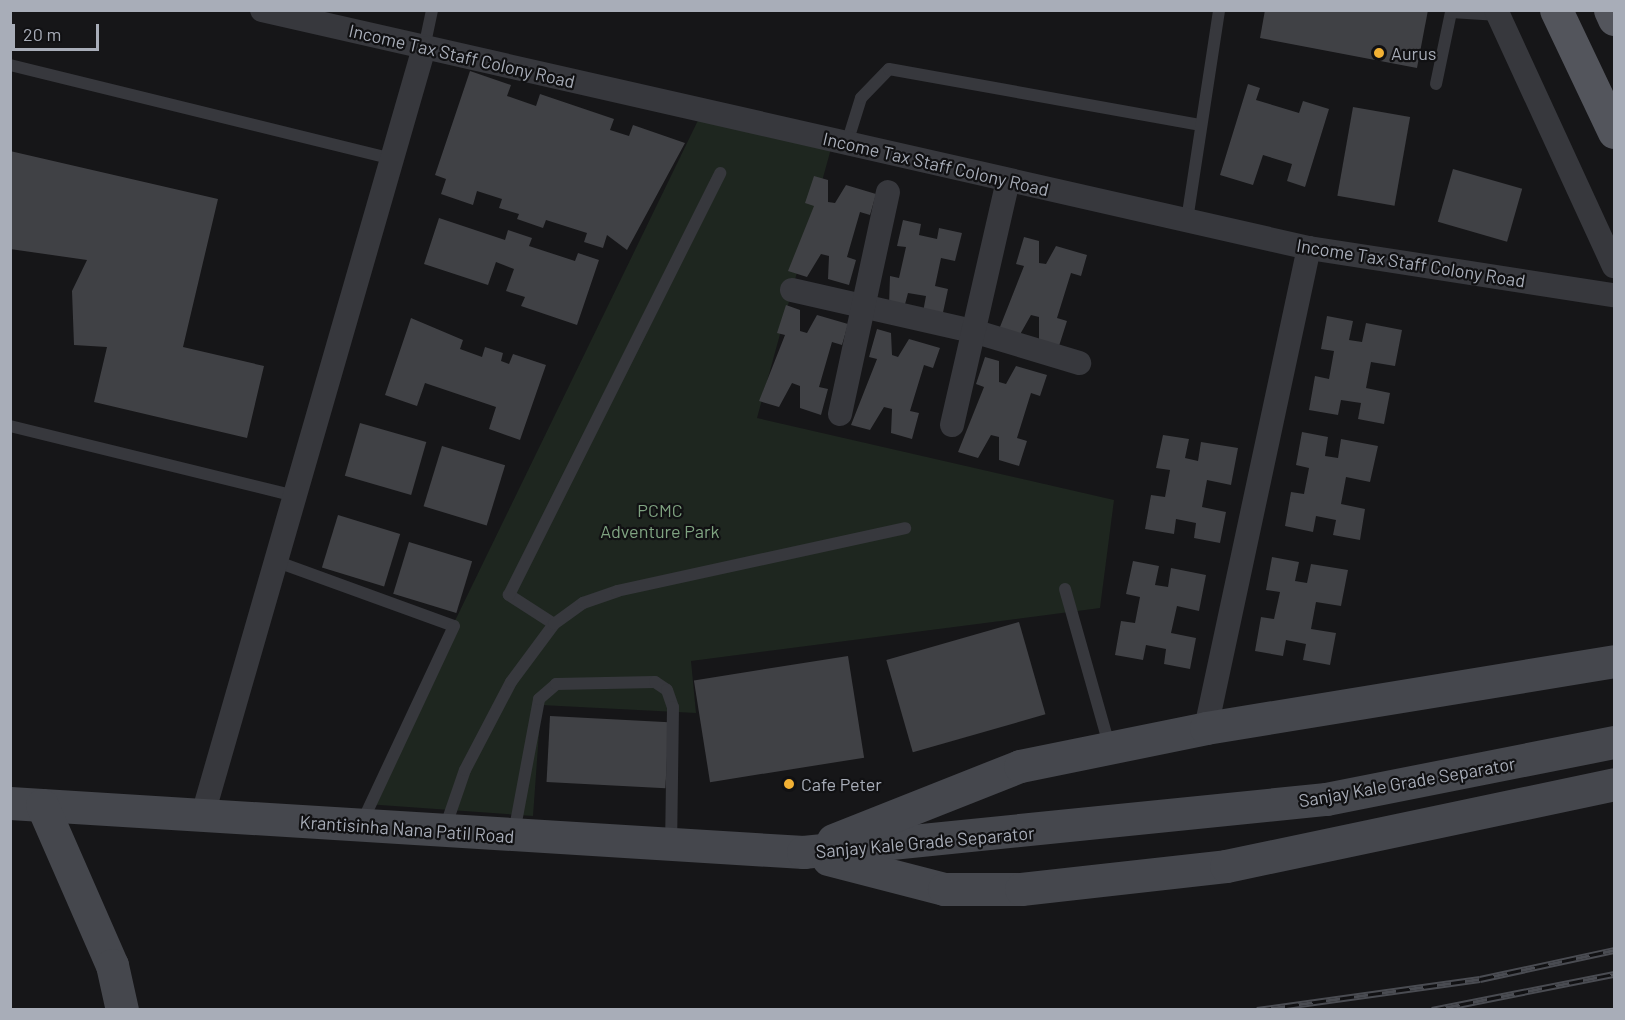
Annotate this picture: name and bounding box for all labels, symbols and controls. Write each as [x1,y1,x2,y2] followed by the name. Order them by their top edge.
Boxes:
[15,12,102,50] scale bar
[347,19,577,93] street label: Income Tax Staff Colony Road
[23,23,61,45] text: 20 m
[1391,42,1436,64] place label: Aurus
[1372,46,1386,60] marker: Aurus
[821,127,1051,201] street label: Income Tax Staff Colony Road
[1295,234,1527,292] street label: Income Tax Staff Colony Road
[600,500,720,542] park label: PCMC Adventure Park
[1297,752,1517,812] street label: Sanjay Kale Grade Separator
[801,773,882,795] place label: Cafe Peter
[782,777,796,791] marker: Cafe Peter
[299,811,515,847] street label: Krantisinha Nana Patil Road
[815,822,1035,862] street label: Sanjay Kale Grade Separator

